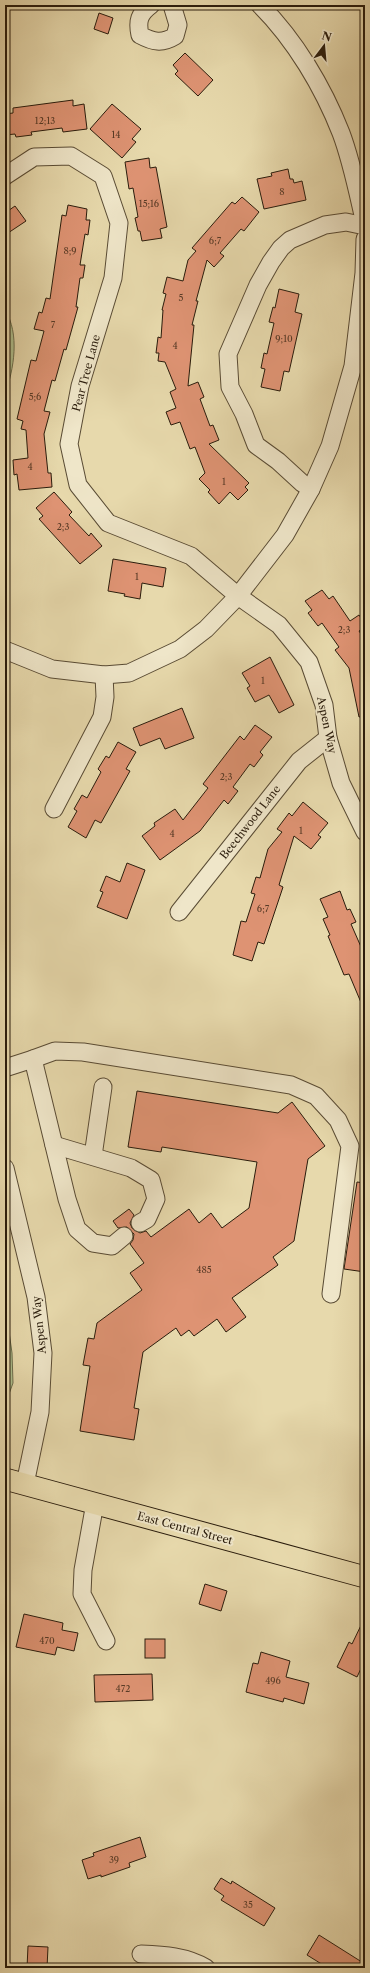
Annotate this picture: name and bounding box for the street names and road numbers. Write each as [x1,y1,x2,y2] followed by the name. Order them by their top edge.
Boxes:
[69,333,103,413] street label: Pear Tree Lane
[314,694,340,756] street label: Aspen Way
[217,782,283,862] street label: Beechwood Lane
[29,1295,49,1356] street label: Aspen Way
[136,1509,234,1547] street label: East Central Street

